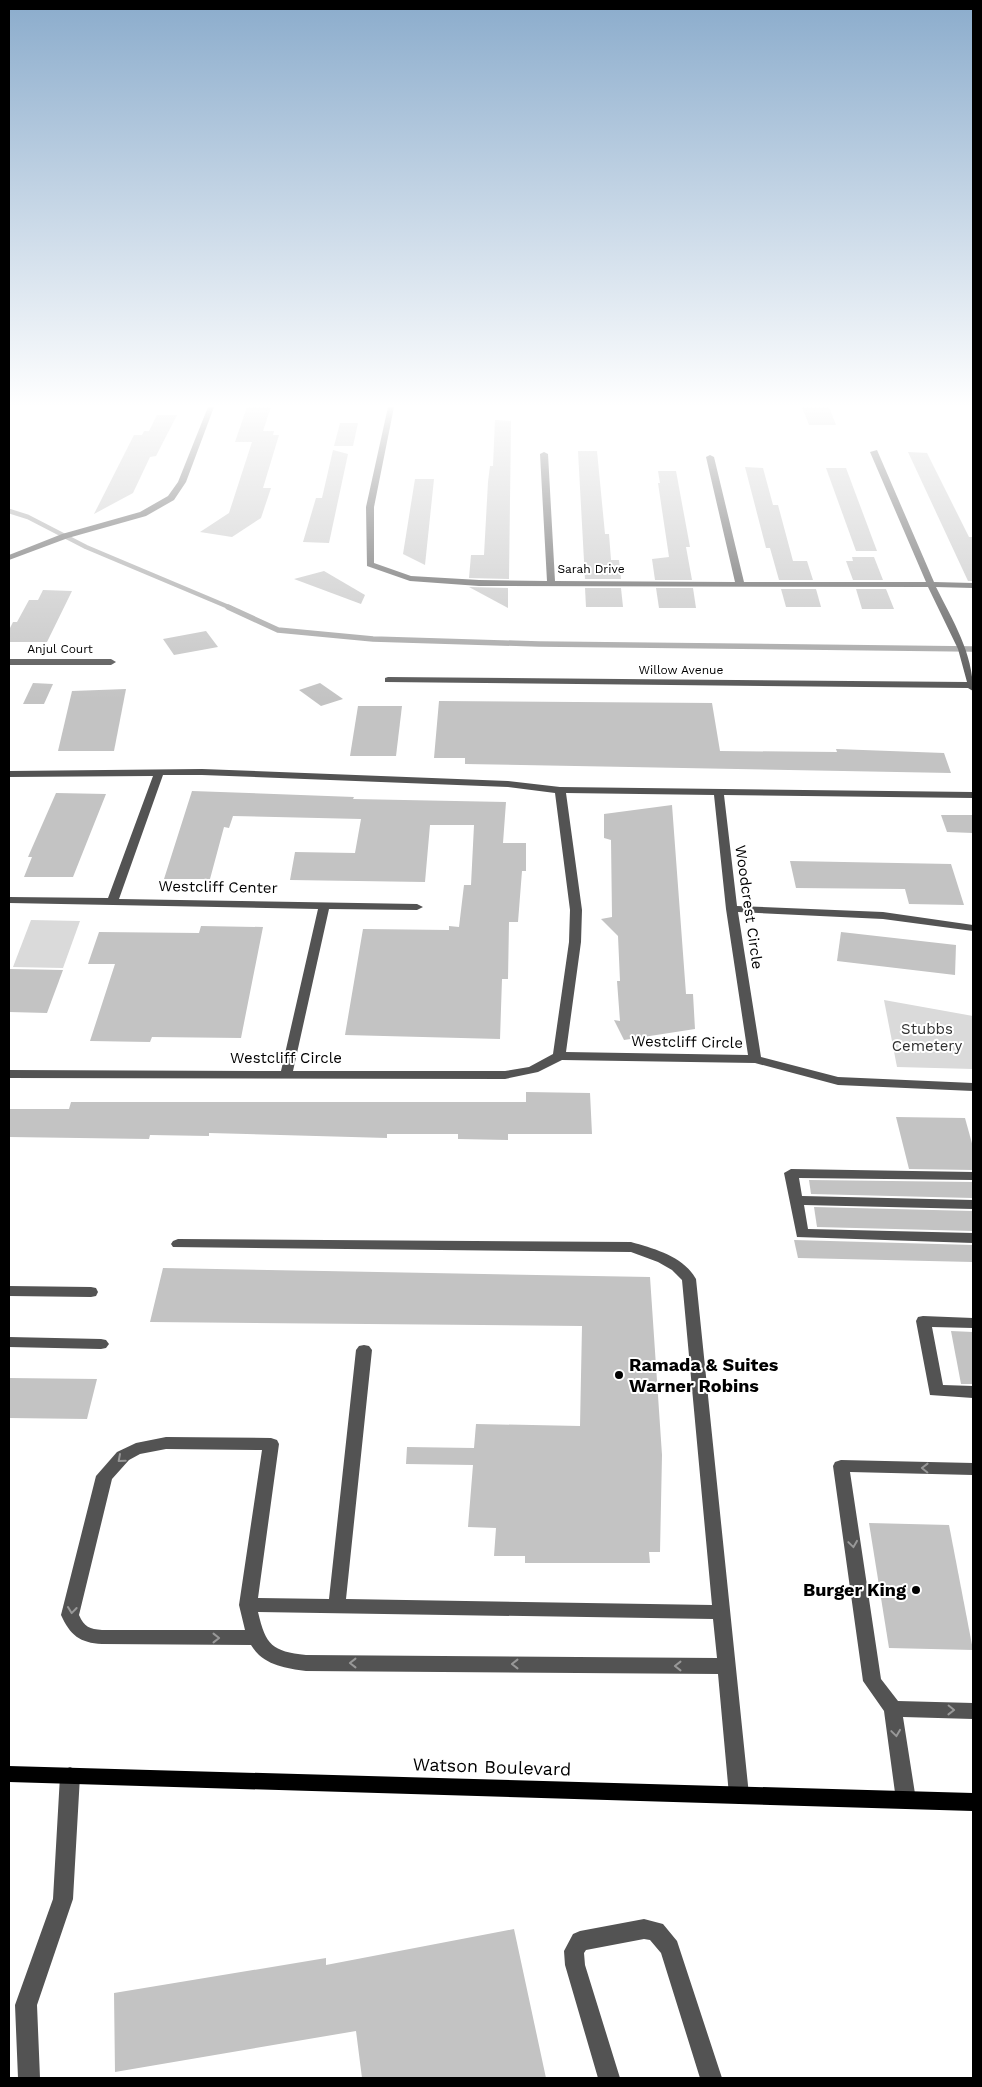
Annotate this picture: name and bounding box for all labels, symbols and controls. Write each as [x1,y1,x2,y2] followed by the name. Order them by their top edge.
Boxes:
[557,562,625,576] street label: Sarah Drive
[27,642,93,656] street label: Anjul Court
[639,663,724,677] street label: Willow Avenue
[731,844,767,970] street label: Woodcrest Circle
[158,877,278,897] street label: Westcliff Center
[892,1020,962,1055] park label: Stubbs Cemetery
[631,1032,743,1052] street label: Westcliff Circle
[230,1049,342,1067] street label: Westcliff Circle
[629,1354,779,1396] place label: Ramada & Suites Warner Robins
[613,1369,625,1381] marker: Ramada & Suites Warner Robins
[118,1453,127,1462] one-way arrow
[920,1462,928,1473] one-way arrow
[847,1540,857,1549] one-way arrow
[803,1579,907,1600] place label: Burger King
[910,1584,922,1596] marker: Burger King
[67,1607,78,1615] one-way arrow
[212,1633,220,1643] one-way arrow
[349,1658,356,1668] one-way arrow
[511,1659,519,1670] one-way arrow
[674,1661,682,1671] one-way arrow
[947,1705,955,1715] one-way arrow
[891,1729,901,1738] one-way arrow
[412,1753,572,1780] street label: Watson Boulevard

